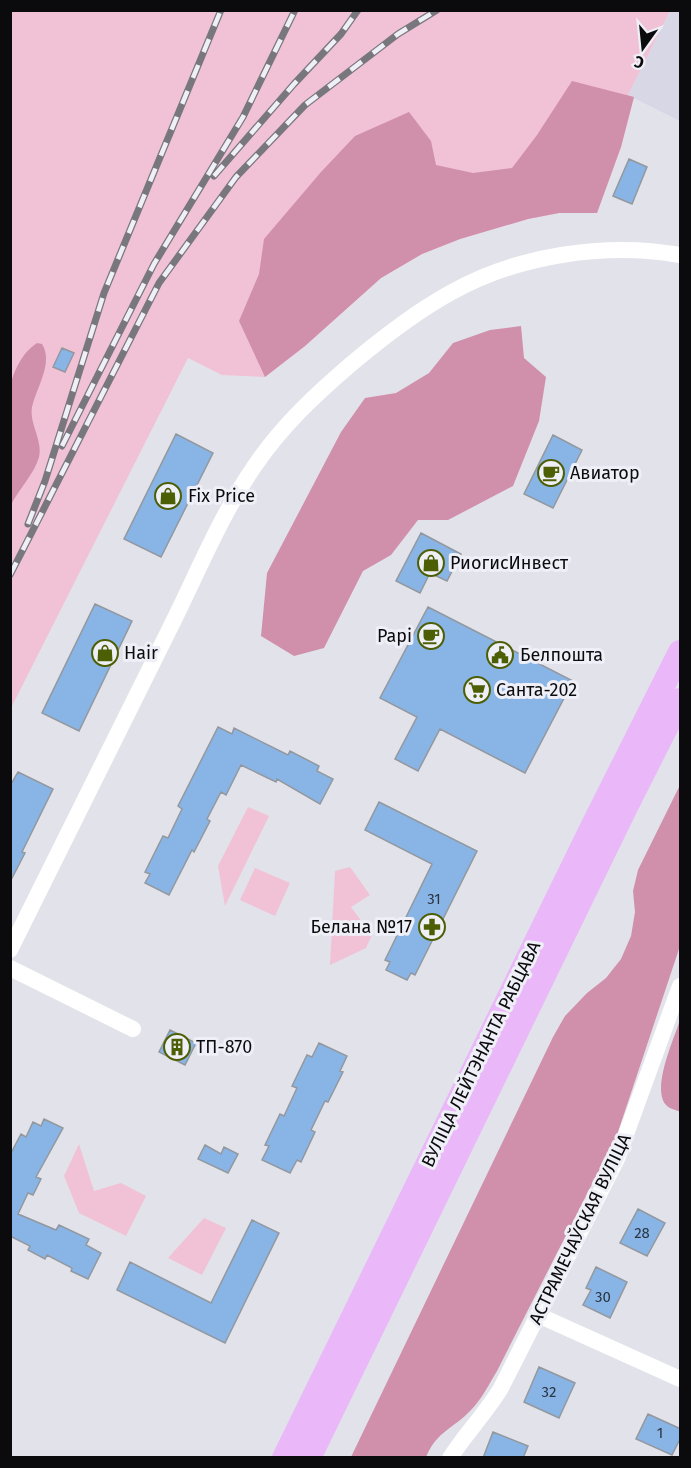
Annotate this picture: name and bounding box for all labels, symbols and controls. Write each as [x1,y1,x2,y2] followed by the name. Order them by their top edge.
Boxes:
[613,18,673,78] north arrow
[632,51,646,72] text: С
[536,458,566,488] cafe icon: Авиатор
[570,462,640,484] place label: Авиатор
[153,481,183,511] shop icon: Fix Price
[188,485,255,507] place label: Fix Price
[416,548,446,578] shop icon: РиогисИнвест
[450,552,569,574] place label: РиогисИнвест
[416,621,446,651] cafe icon: Papi
[377,625,412,647] place label: Papi
[90,638,120,668] shop icon: Hair
[485,640,515,670] public building icon: Белпошта
[124,642,158,664] place label: Hair
[520,644,603,666] place label: Белпошта
[462,675,492,705] supermarket icon: Санта-202
[496,679,577,701] place label: Санта-202
[427,890,441,908] house number: 31
[417,912,447,942] pharmacy icon: Белана №17
[311,916,412,938] place label: Белана №17
[417,937,546,1171] street label: ВУЛІЦА ЛЕЙТЭНАНТА РАБЦАВА
[162,1032,192,1062] building icon: ТП-870
[196,1036,252,1058] place label: ТП-870
[523,1129,636,1328] street label: АСТРАМЕЧАЎСКАЯ ВУЛІЦА
[634,1224,650,1242] house number: 28
[595,1288,611,1306] house number: 30
[542,1383,556,1401] house number: 32
[657,1424,663,1442] house number: 1

